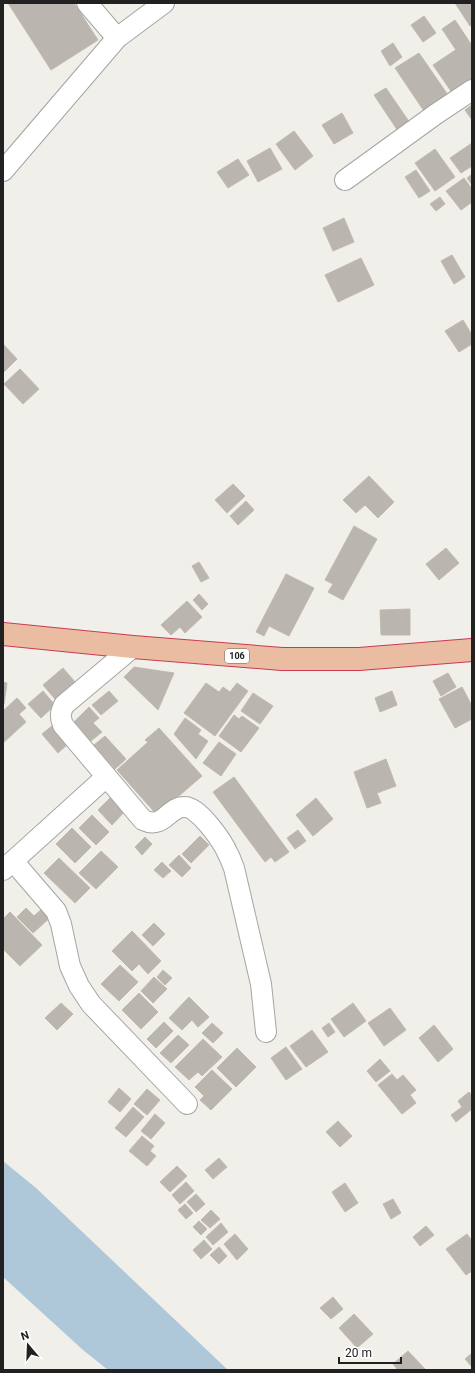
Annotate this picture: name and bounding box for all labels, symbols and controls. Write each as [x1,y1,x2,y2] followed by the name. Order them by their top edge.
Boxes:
[225,649,249,663] road number: 106
[8,1325,48,1365] north arrow
[19,1329,31,1343] text: N
[339,1339,401,1365] scale bar
[345,1346,372,1360] text: 20 m

